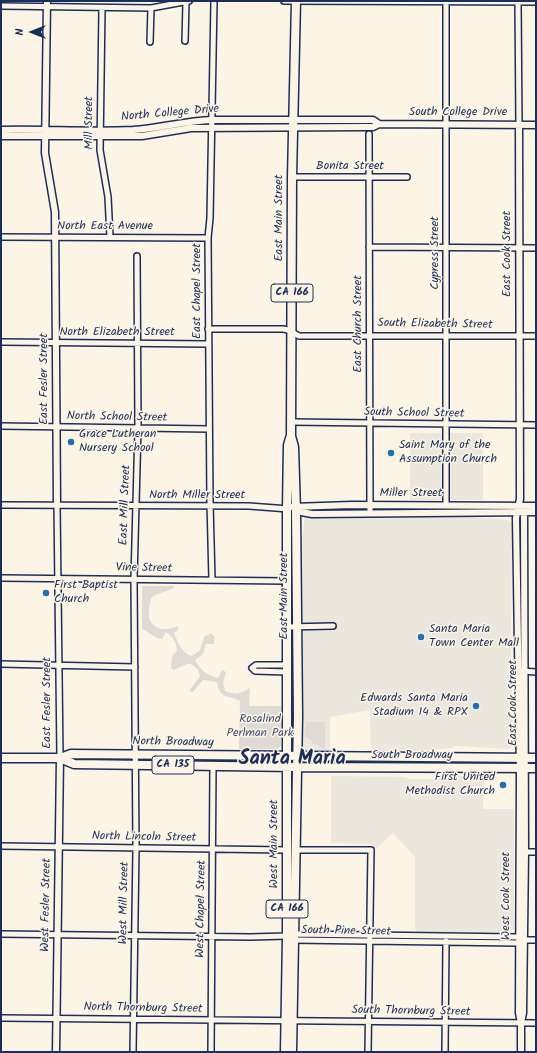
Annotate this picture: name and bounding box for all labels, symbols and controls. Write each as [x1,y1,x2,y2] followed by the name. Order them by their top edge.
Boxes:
[12,12,52,52] north arrow
[11,29,29,35] text: N
[83,96,97,150] street label: Mill Street
[120,103,220,125] street label: North College Drive
[409,106,507,120] street label: South College Drive
[316,160,384,174] street label: Bonita Street
[273,175,287,261] street label: East Main Street
[501,211,515,297] street label: East Cook Street
[429,216,443,290] street label: Cypress Street
[57,220,153,234] street label: North East Avenue
[191,243,205,339] street label: East Chapel Street
[352,275,366,373] street label: East Church Street
[271,284,313,302] road number: CA 166
[377,317,493,333] street label: South Elizabeth Street
[59,326,175,340] street label: North Elizabeth Street
[38,333,52,425] street label: East Fesler Street
[364,406,464,422] street label: South School Street
[67,410,167,426] street label: North School Street
[79,428,156,456] place label: Grace Lutheran Nursery School
[66,437,76,447] marker: Grace Lutheran Nursery School
[399,439,497,467] place label: Saint Mary of the Assumption Church
[386,448,396,458] marker: Saint Mary of the Assumption Church
[117,464,135,546] street label: East Mill Street
[380,487,442,501] street label: Miller Street
[149,489,245,503] street label: North Miller Street
[278,553,292,639] street label: East Main Street
[116,561,172,577] street label: Vine Street
[54,579,118,607] place label: First Baptist Church
[41,588,51,598] marker: First Baptist Church
[429,623,519,651] place label: Santa Maria Town Center Mall
[416,632,426,642] marker: Santa Maria Town Center Mall
[41,657,55,749] street label: East Fesler Street
[507,660,521,746] street label: East Cook Street
[360,692,468,720] place label: Edwards Santa Maria Stadium 14 & RPX
[471,701,481,711] marker: Edwards Santa Maria Stadium 14 & RPX
[227,713,293,741] park label: Rosalind Perlman Park
[132,735,214,751] street label: North Broadway
[238,749,346,773] district label: Santa Maria
[371,749,453,763] street label: South Broadway
[152,756,194,774] road number: CA 135
[405,771,495,799] place label: First United Methodist Church
[498,780,508,790] marker: First United Methodist Church
[268,800,282,888] street label: West Main Street
[92,830,196,846] street label: North Lincoln Street
[500,852,514,940] street label: West Cook Street
[39,858,55,952] street label: West Fesler Street
[194,860,210,958] street label: West Chapel Street
[117,861,133,945] street label: West Mill Street
[266,900,308,918] road number: CA 166
[301,924,391,940] street label: South Pine Street
[83,1001,203,1017] street label: North Thornburg Street
[351,1004,471,1020] street label: South Thornburg Street

